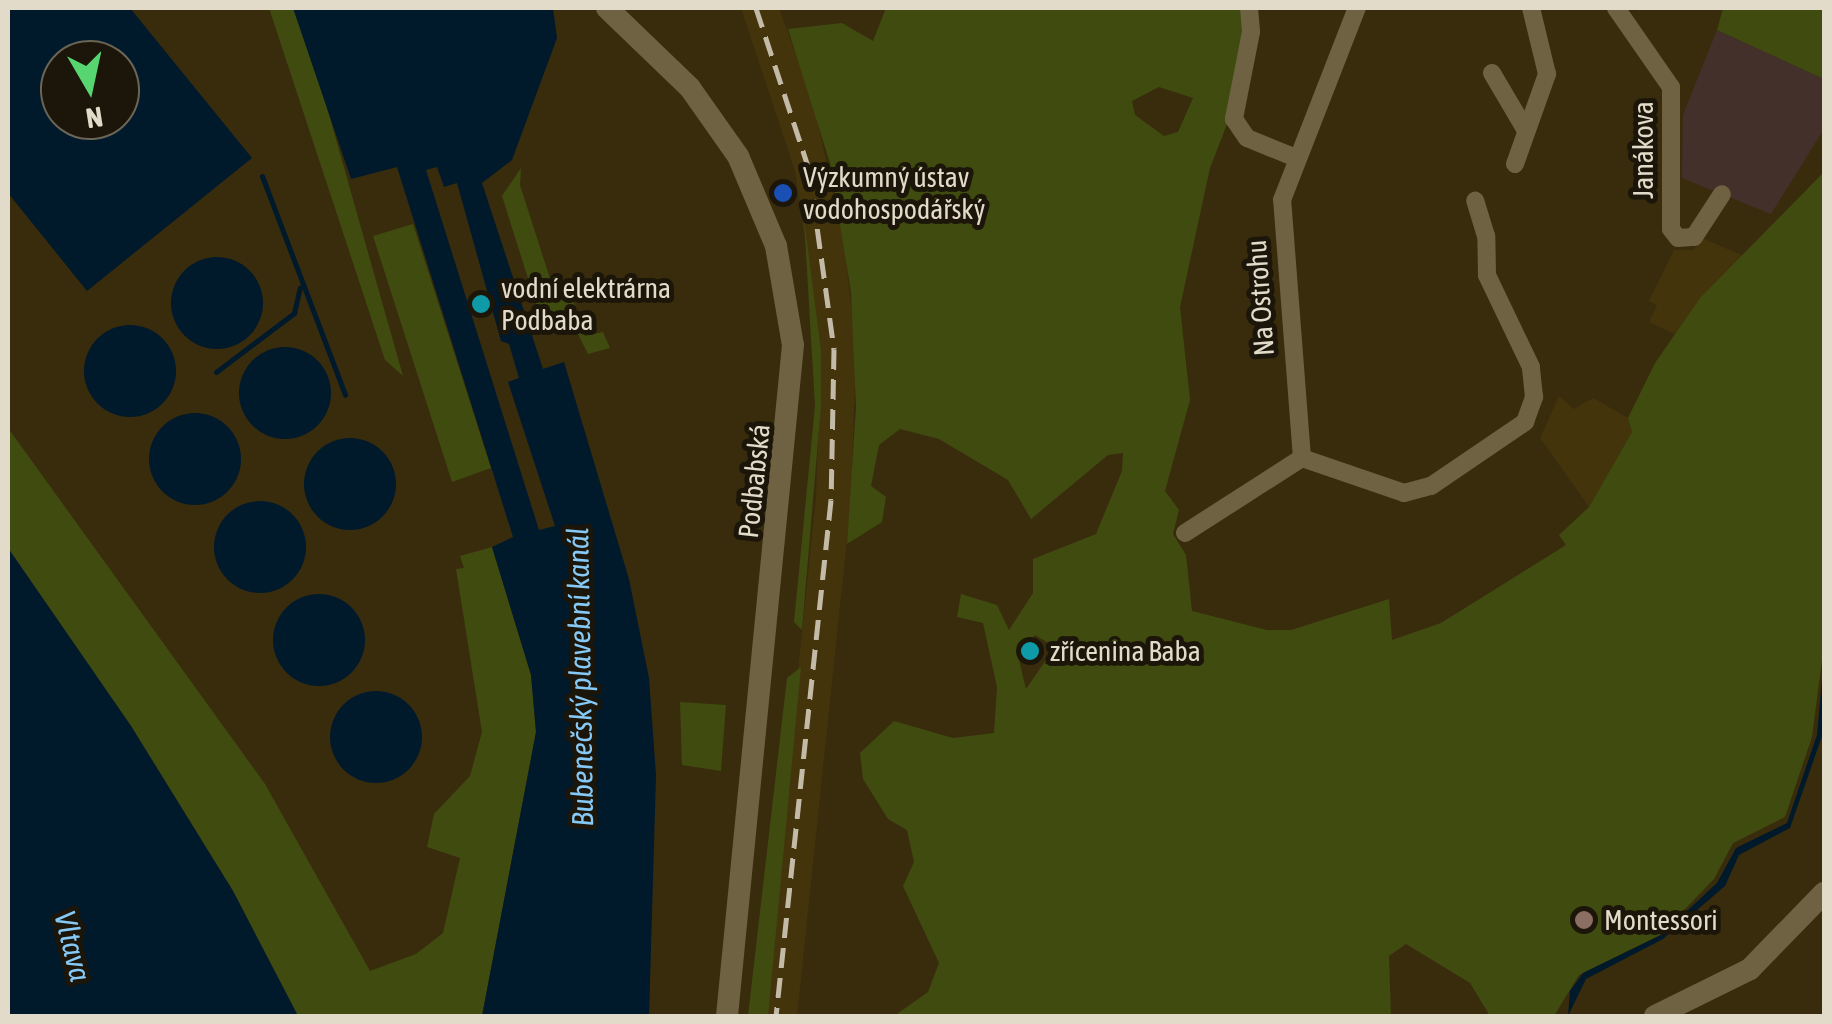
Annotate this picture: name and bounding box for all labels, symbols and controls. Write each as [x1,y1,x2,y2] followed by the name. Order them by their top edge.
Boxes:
[40,40,140,140] north arrow
[84,101,105,135] text: N
[1626,101,1660,199] street label: Janákova
[803,160,985,226] place label: Výzkumný ústav vodohospodářský
[772,182,794,204] marker: Výzkumný ústav vodohospodářský
[1239,239,1281,357] street label: Na Ostrohu
[501,271,671,337] place label: vodní elektrárna Podbaba
[470,293,492,315] marker: vodní elektrárna Podbaba
[731,422,777,540] street label: Podbabská
[559,527,601,827] water label: Bubenečský plavební kanál
[1050,634,1201,668] place label: zřícenina Baba
[1019,640,1041,662] marker: zřícenina Baba
[1604,903,1718,937] place label: Montessori
[47,907,99,985] water label: Vltava
[1573,909,1595,931] marker: Montessori

